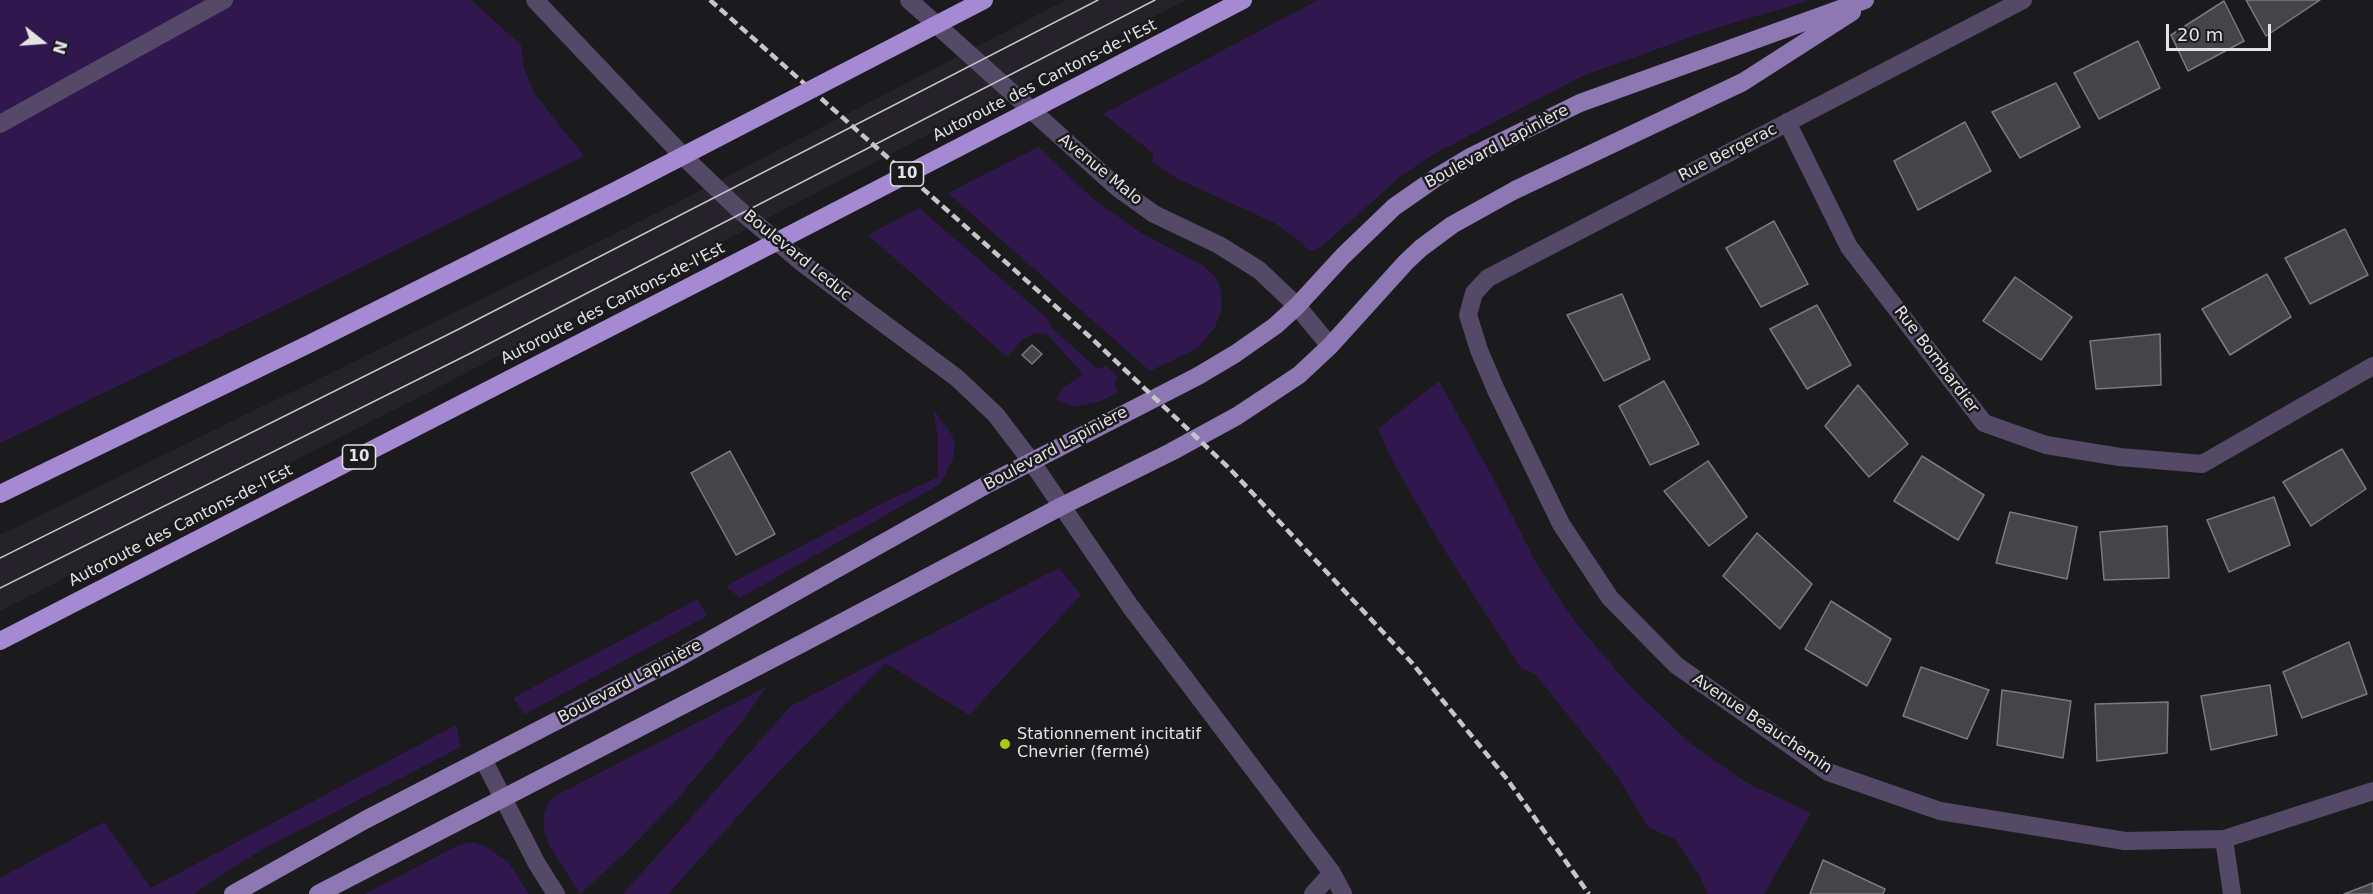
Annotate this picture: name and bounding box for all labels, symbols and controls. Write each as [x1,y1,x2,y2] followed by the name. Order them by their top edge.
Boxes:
[12,12,72,72] north arrow
[2169,12,2274,50] scale bar
[930,16,1160,146] street label: Autoroute des Cantons-de-l'Est
[2177,24,2223,45] text: 20 m
[49,38,71,57] text: N
[1422,101,1572,193] street label: Boulevard Lapinière
[1676,120,1780,186] street label: Rue Bergerac
[1054,130,1146,210] street label: Avenue Malo
[890,162,924,186] road number: 10
[739,207,855,305] street label: Boulevard Leduc
[498,239,728,369] street label: Autoroute des Cantons-de-l'Est
[1889,303,1983,417] street label: Rue Bombardier
[981,403,1131,495] street label: Boulevard Lapinière
[342,445,376,469] road number: 10
[66,461,296,591] street label: Autoroute des Cantons-de-l'Est
[555,636,705,728] street label: Boulevard Lapinière
[1689,670,1835,778] street label: Avenue Beauchemin
[1017,725,1201,763] place label: Stationnement incitatif Chevrier (fermé)
[998,737,1012,751] marker: Stationnement incitatif Chevrier (fermé)

